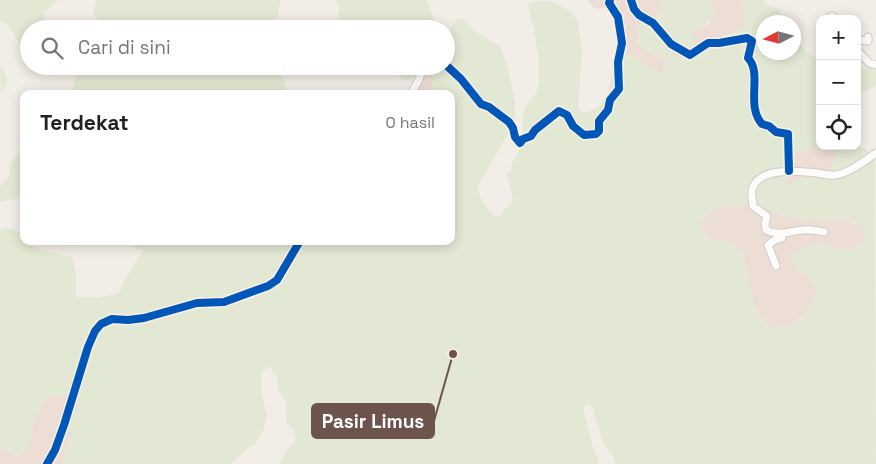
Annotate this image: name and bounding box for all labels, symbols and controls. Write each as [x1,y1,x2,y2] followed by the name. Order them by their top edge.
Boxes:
[756,15,801,60] north arrow
[816,15,861,150] map controls
[816,15,861,60] button: +
[20,20,455,75] search box
[38,34,66,62] icon: search
[78,35,171,60] text: Cari di sini
[816,60,861,105] button: −
[816,105,861,150] button: locate
[40,109,129,136] text: Terdekat
[385,112,435,133] text: 0 hasil
[312,404,434,438] callout: Pasir Limus
[322,409,424,434] text: Pasir Limus

